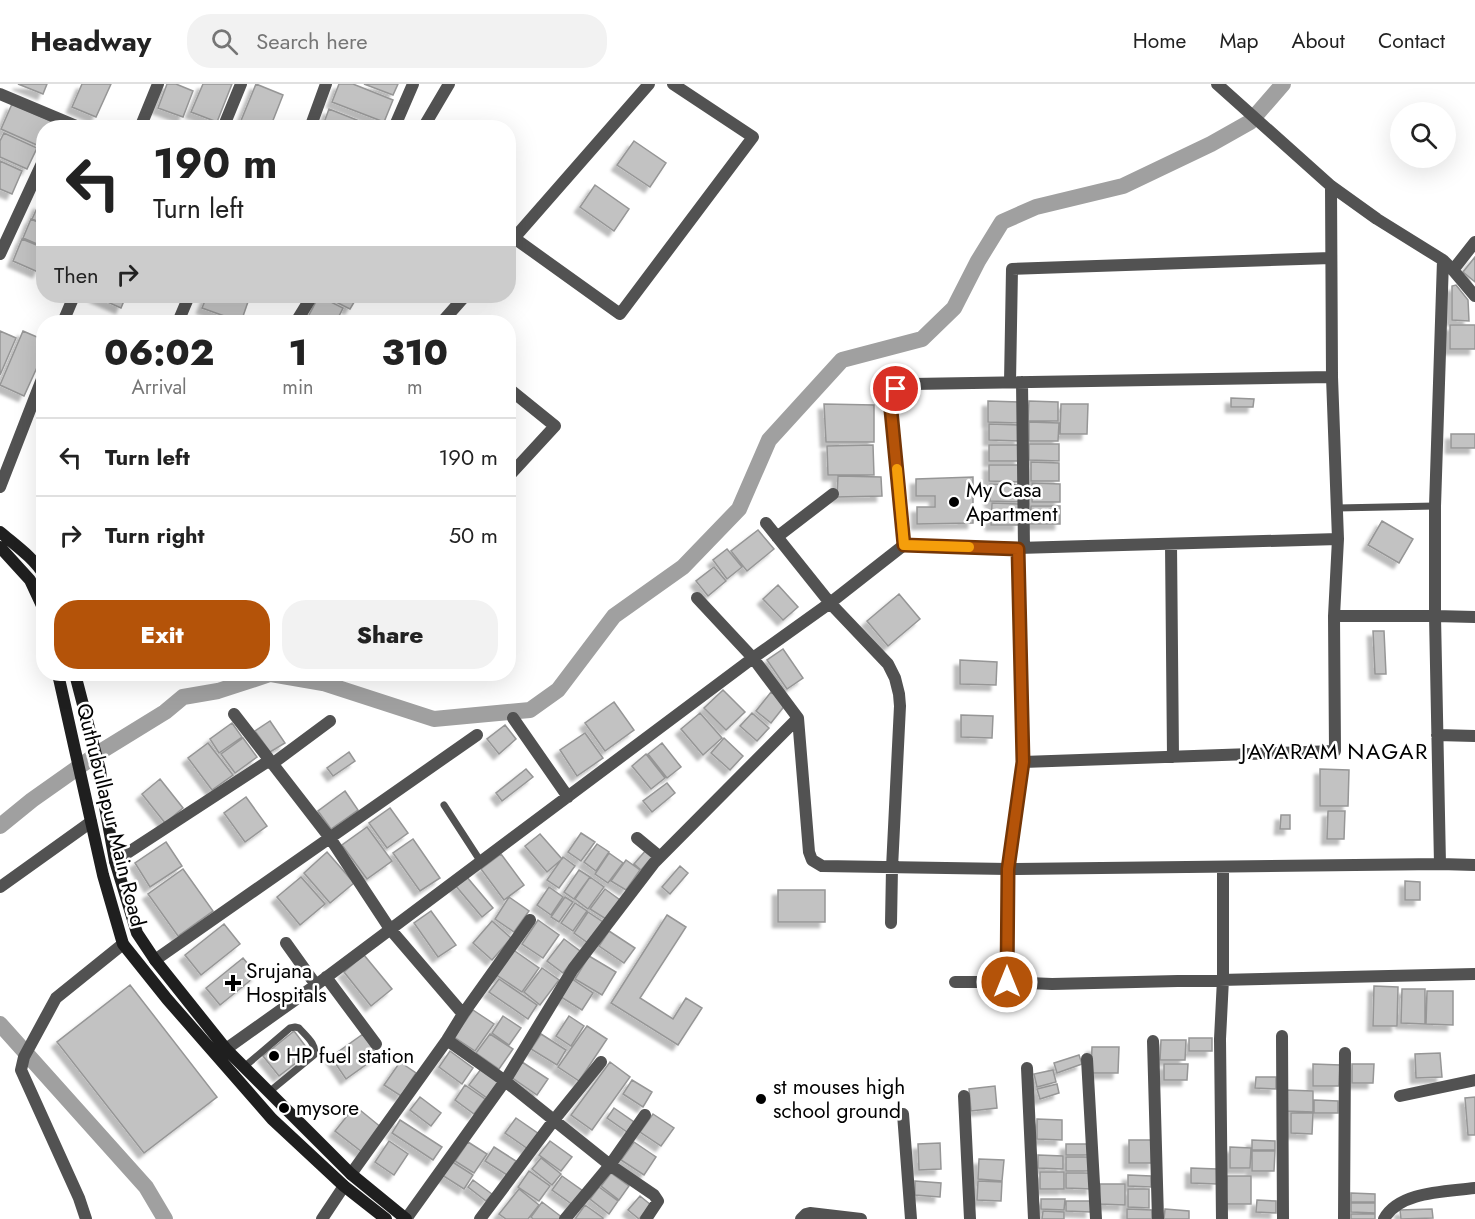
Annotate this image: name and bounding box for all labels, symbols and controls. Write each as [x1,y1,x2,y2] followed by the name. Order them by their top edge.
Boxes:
[187,14,607,68] search box
[30,21,151,62] text: Headway
[208,25,241,58] icon: search
[256,25,368,57] text: Search here
[1133,26,1186,56] text: Home
[1219,26,1259,56] text: Map
[1292,26,1345,56] text: About
[1378,26,1445,56] text: Contact
[1390,102,1456,168] map controls
[1390,102,1456,168] button: search
[153,133,277,194] text: 190 m
[54,144,132,222] icon: left
[153,189,243,228] text: Turn left
[111,258,144,291] icon: right
[54,259,99,291] text: Then
[104,326,214,378] text: 06:02
[288,326,307,378] text: 1
[381,326,448,378] text: 310
[870,363,921,414] pin
[879,372,912,405] icon: arrive
[132,373,187,402] text: Arrival
[282,373,314,402] text: min
[407,373,423,402] text: m
[54,441,87,474] icon: left
[105,441,190,473] text: Turn left
[438,441,498,473] text: 190 m
[966,475,1057,529] place label: My Casa Apartment
[947,495,961,509] marker: My Casa Apartment
[54,519,87,552] icon: right
[105,519,205,551] text: Turn right
[449,519,498,551] text: 50 m
[54,600,270,669] button: Exit
[282,600,498,669] button: Share
[69,700,153,930] street label: Quthubullapur Main Road
[1238,735,1429,767] district label: JAYARAM NAGAR
[975,950,1039,1014] position arrow
[246,956,327,1010] place label: Srujana Hospitals
[224,974,242,992] marker: Srujana Hospitals
[286,1041,414,1071] place label: HP fuel station
[267,1049,281,1063] marker: HP fuel station
[773,1072,905,1126] place label: st mouses high school ground
[754,1092,768,1106] marker: st mouses high school ground
[296,1093,359,1123] place label: mysore
[277,1101,291,1115] marker: mysore

